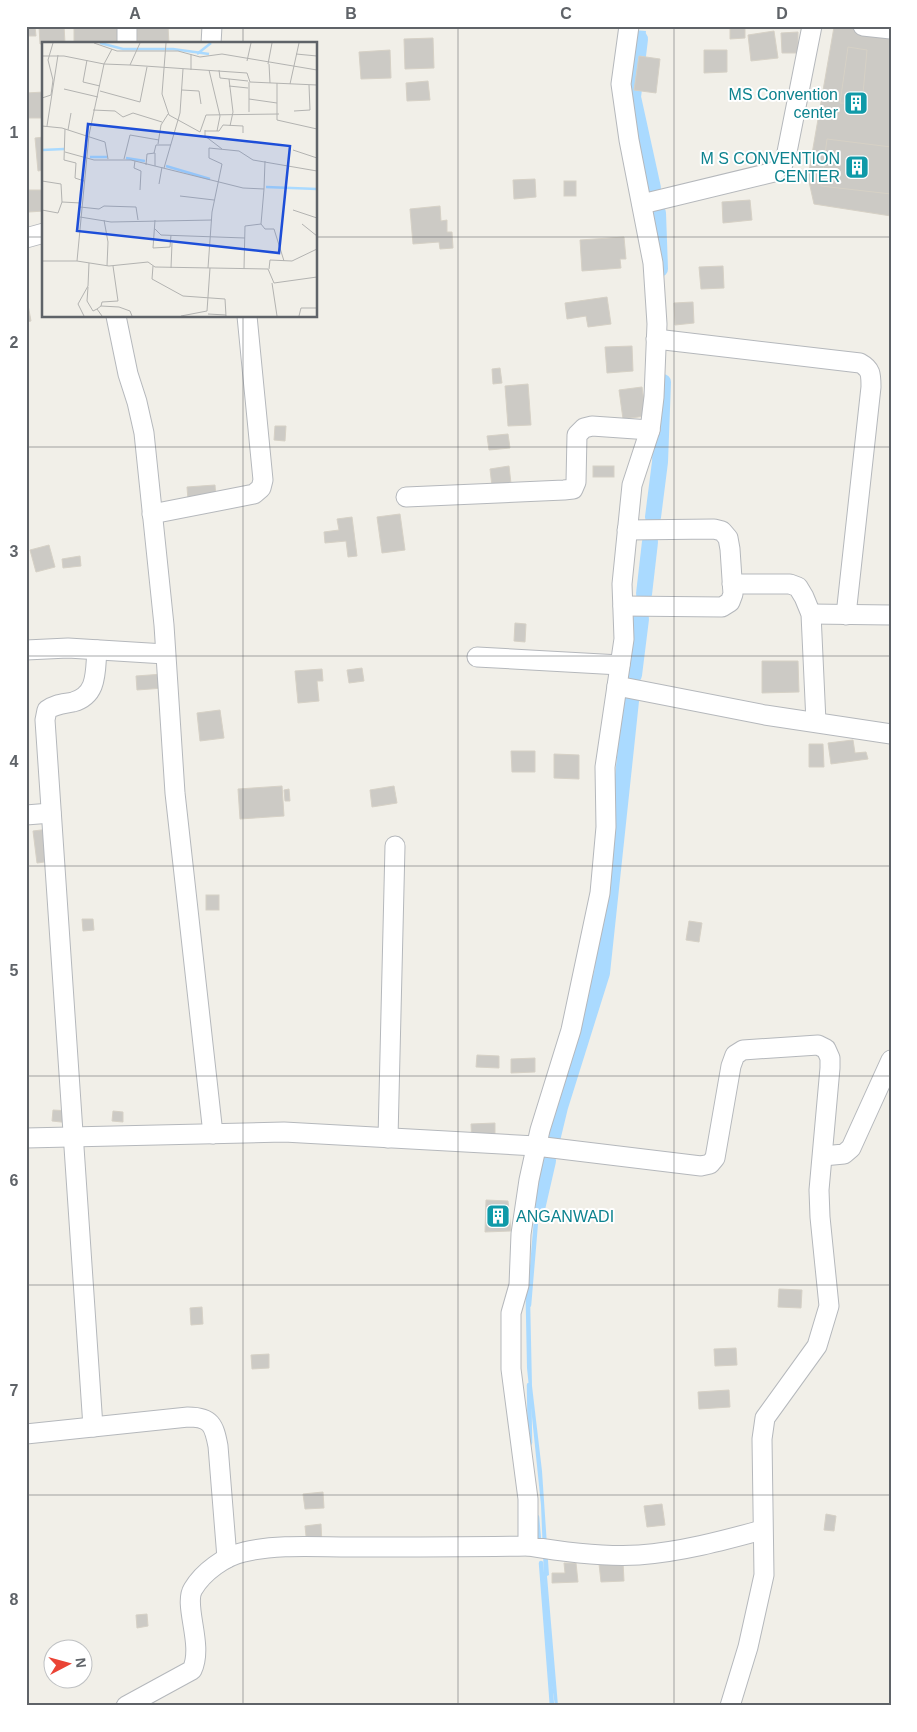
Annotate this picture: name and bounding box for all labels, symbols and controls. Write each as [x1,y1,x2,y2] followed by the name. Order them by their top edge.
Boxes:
[129,5,141,22] text: A
[345,5,357,22] text: B
[560,5,572,22] text: C
[776,5,788,22] text: D
[42,42,318,318] inset map
[729,86,839,121] place label: MS Convention center
[843,90,869,116] building icon: MS Convention center
[10,124,19,141] text: 1
[700,150,840,185] place label: M S CONVENTION CENTER
[844,154,870,180] building icon: M S CONVENTION CENTER
[10,334,19,351] text: 2
[10,543,19,560] text: 3
[10,753,19,770] text: 4
[10,962,19,979] text: 5
[10,1172,19,1189] text: 6
[485,1203,511,1229] building icon: ANGANWADI
[516,1208,614,1225] place label: ANGANWADI
[10,1382,19,1399] text: 7
[10,1591,19,1608] text: 8
[42,1640,92,1690] north arrow
[72,1657,89,1669] text: N

